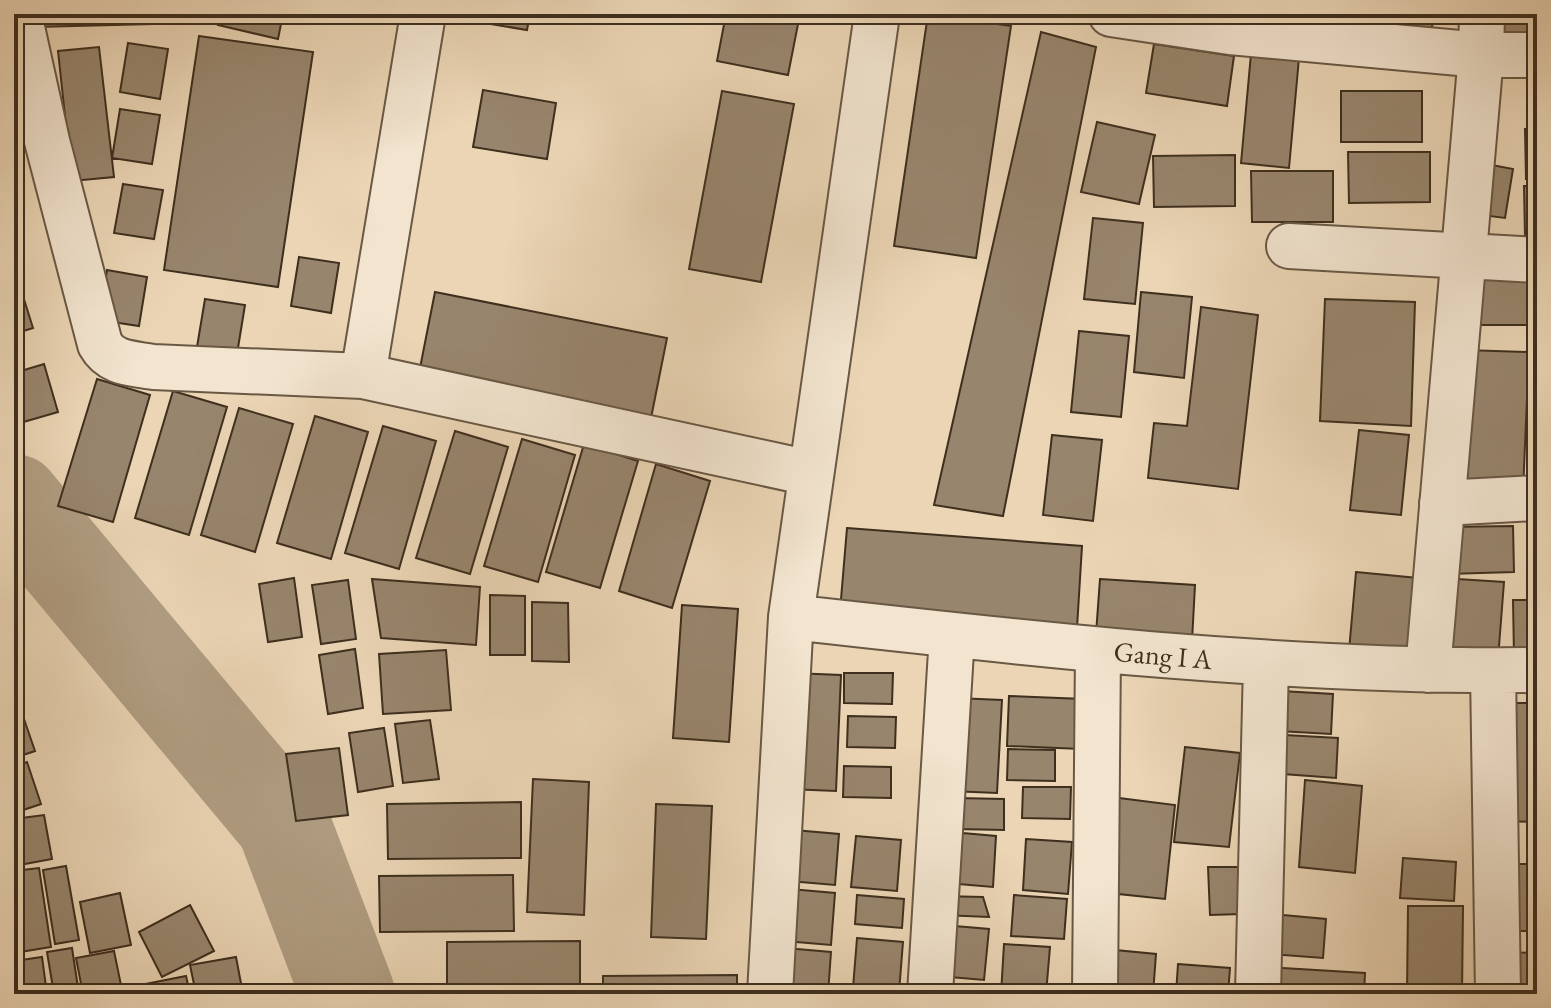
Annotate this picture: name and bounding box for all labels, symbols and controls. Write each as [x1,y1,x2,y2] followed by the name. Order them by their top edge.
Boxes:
[1112,633,1214,677] street label: Gang I A

